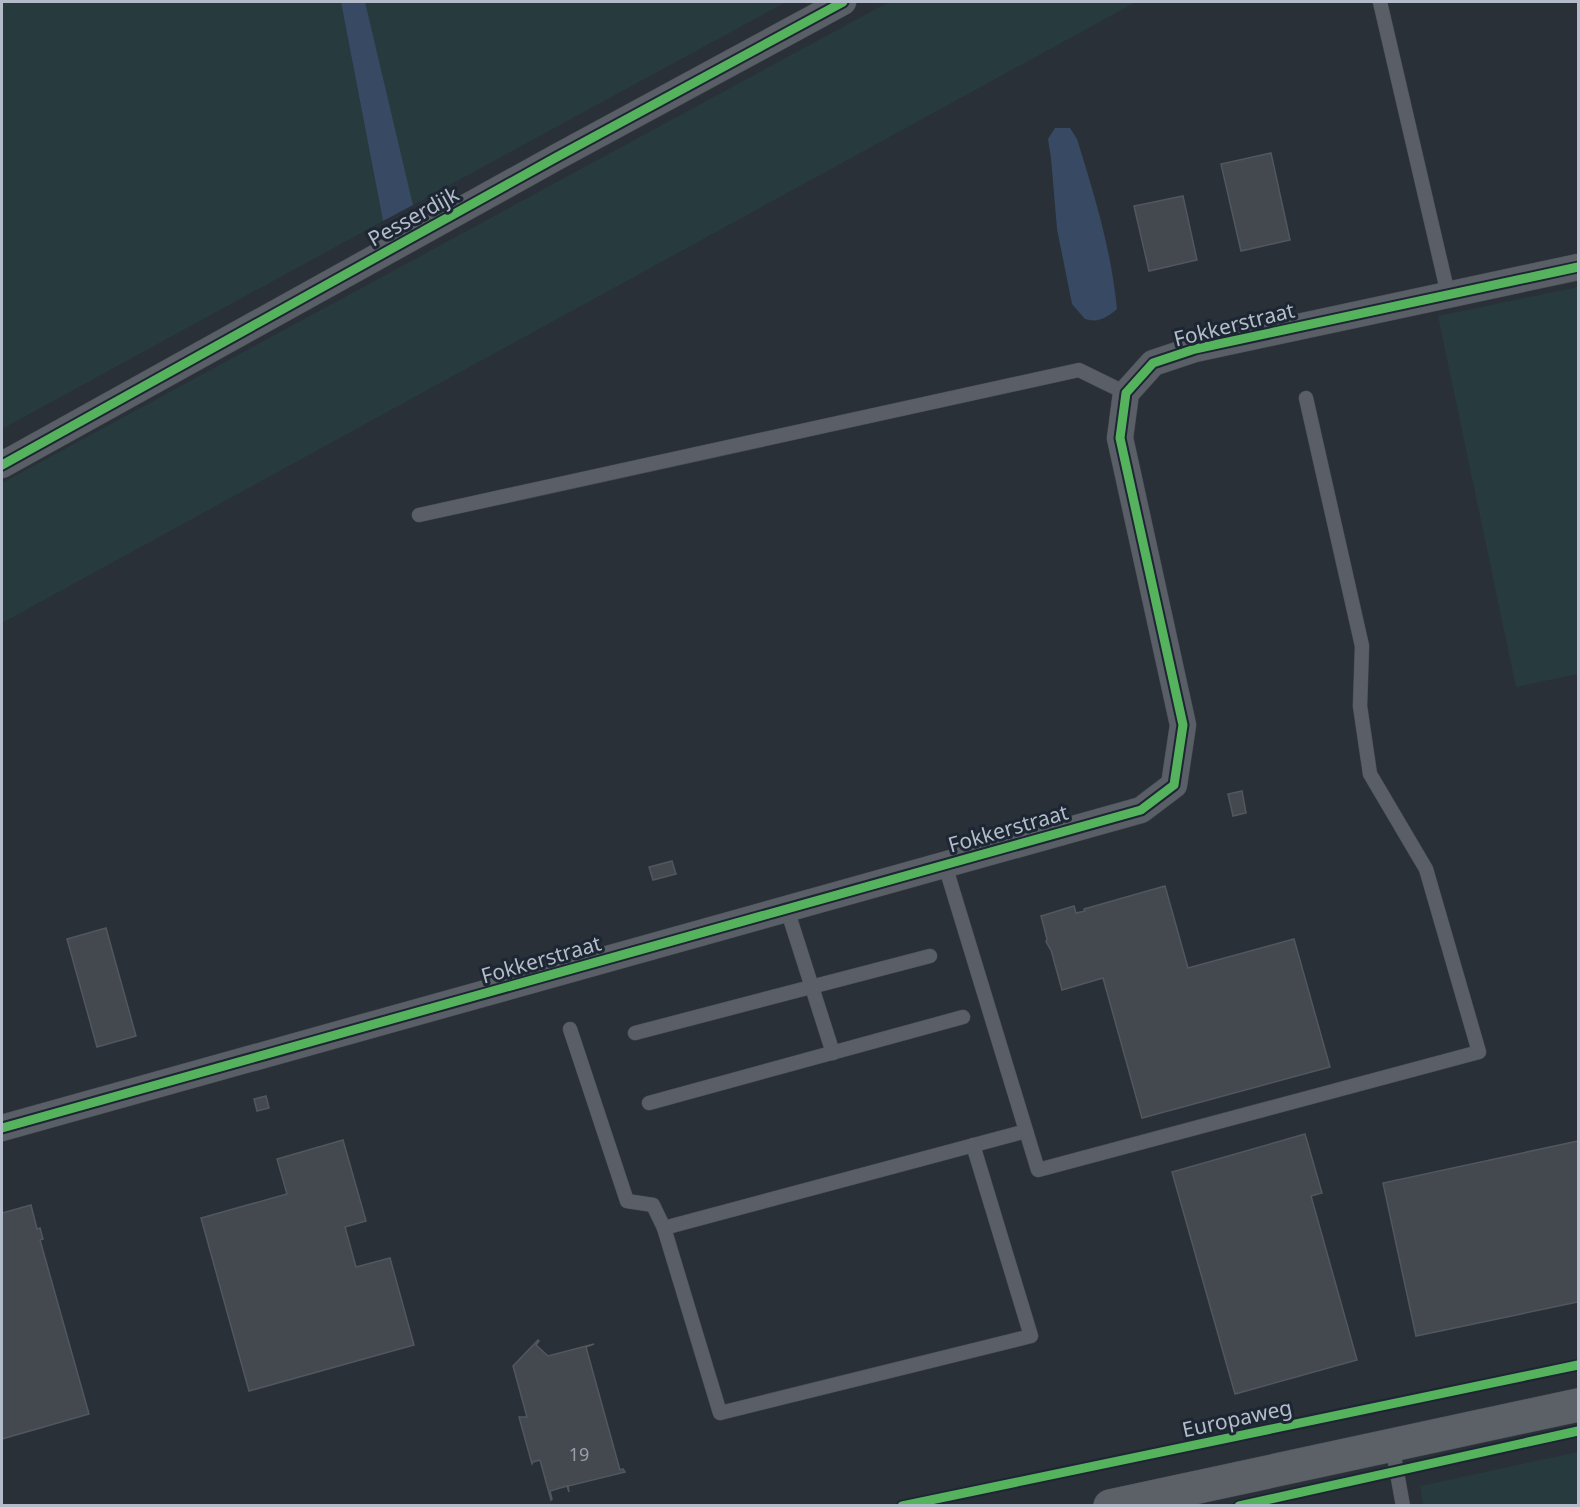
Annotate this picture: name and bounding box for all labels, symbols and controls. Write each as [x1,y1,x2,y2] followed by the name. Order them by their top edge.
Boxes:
[363,179,464,252] street label: Pesserdijk
[1171,295,1298,353] street label: Fokkerstraat
[945,797,1072,858] street label: Fokkerstraat
[478,928,605,989] street label: Fokkerstraat
[1180,1393,1294,1443] street label: Europaweg
[569,1442,589,1466] house number: 19

